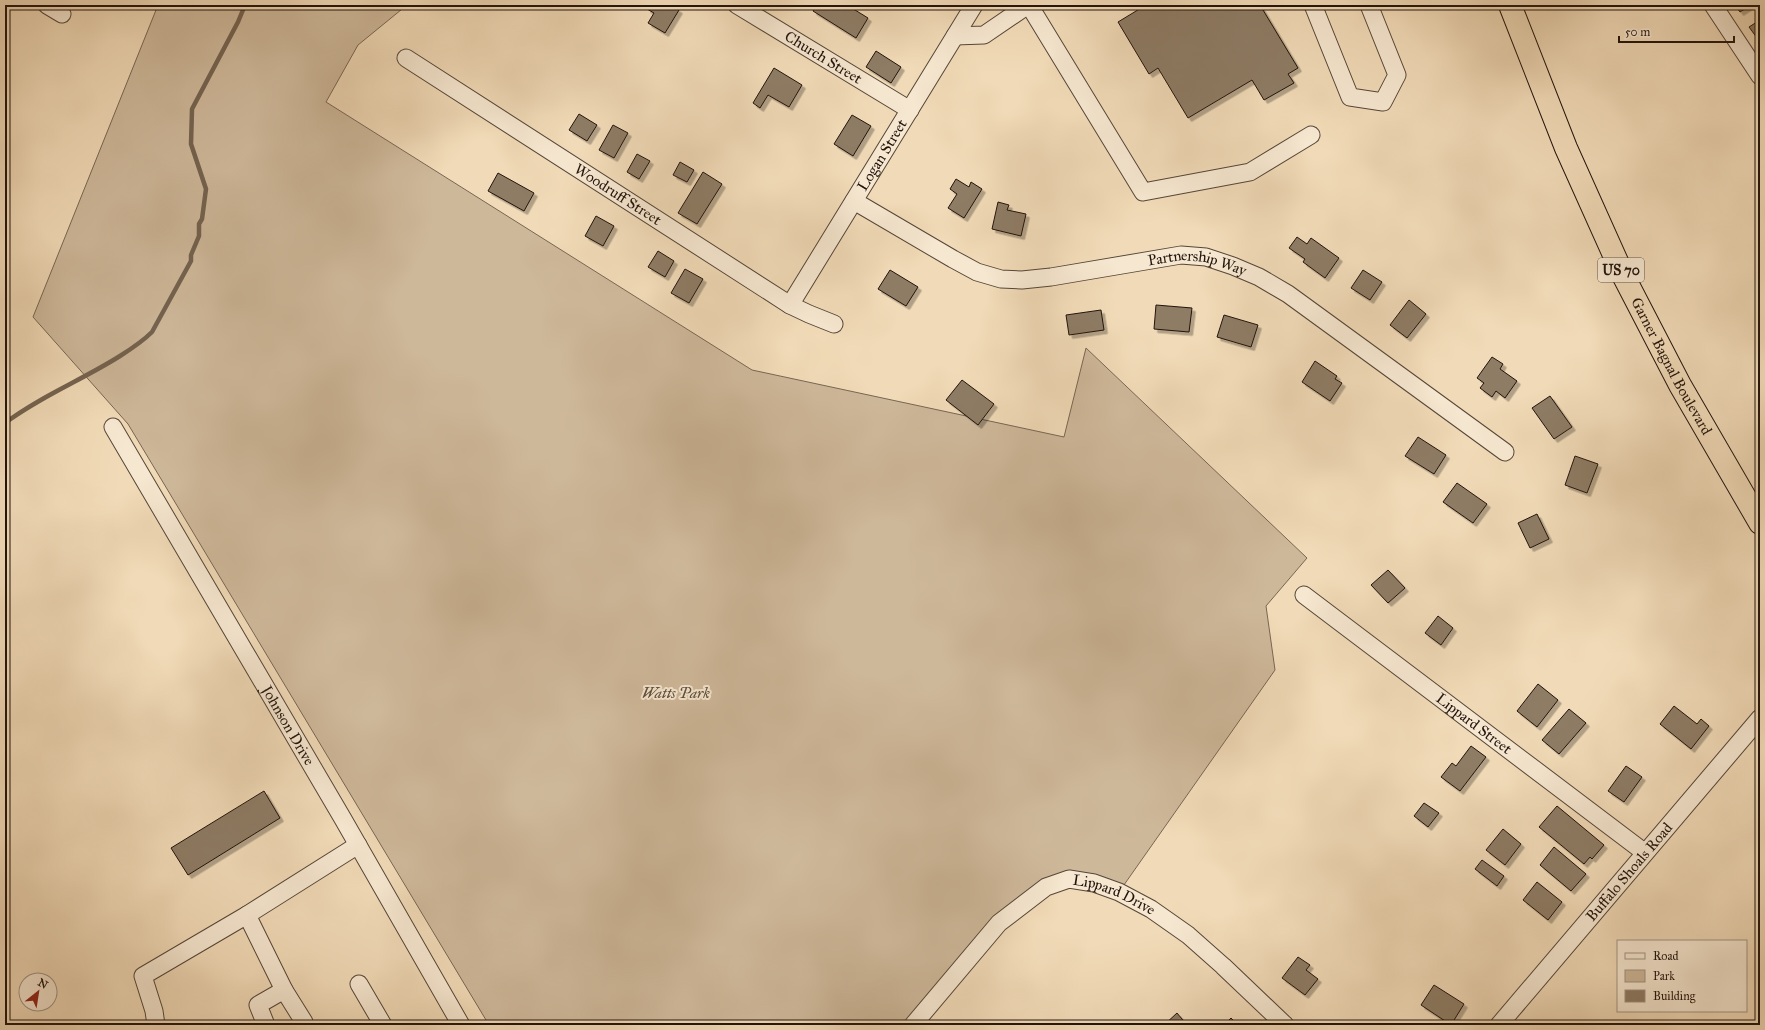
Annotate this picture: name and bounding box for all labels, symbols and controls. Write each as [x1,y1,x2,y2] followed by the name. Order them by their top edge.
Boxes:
[1619,18,1734,44] scale bar
[1625,25,1650,39] text: 50 m
[781,27,866,88] street label: Church Street
[853,115,911,194] street label: Logan Street
[571,160,665,229] street label: Woodruff Street
[1146,246,1250,280] street label: Partnership Way
[1598,258,1644,282] road number: US 70
[1627,294,1716,438] street label: Garner Bagnal Boulevard
[256,681,318,768] street label: Johnson Drive
[642,684,710,702] park label: Watts Park
[1433,689,1516,758] street label: Lippard Street
[1582,818,1676,925] street label: Buffalo Shoals Road
[1072,871,1159,919] street label: Lippard Drive
[1617,940,1747,1012] legend
[1653,949,1679,963] text: Road
[1653,969,1675,983] text: Park
[18,972,58,1012] north arrow
[35,976,51,992] text: N
[1653,989,1696,1004] text: Building

